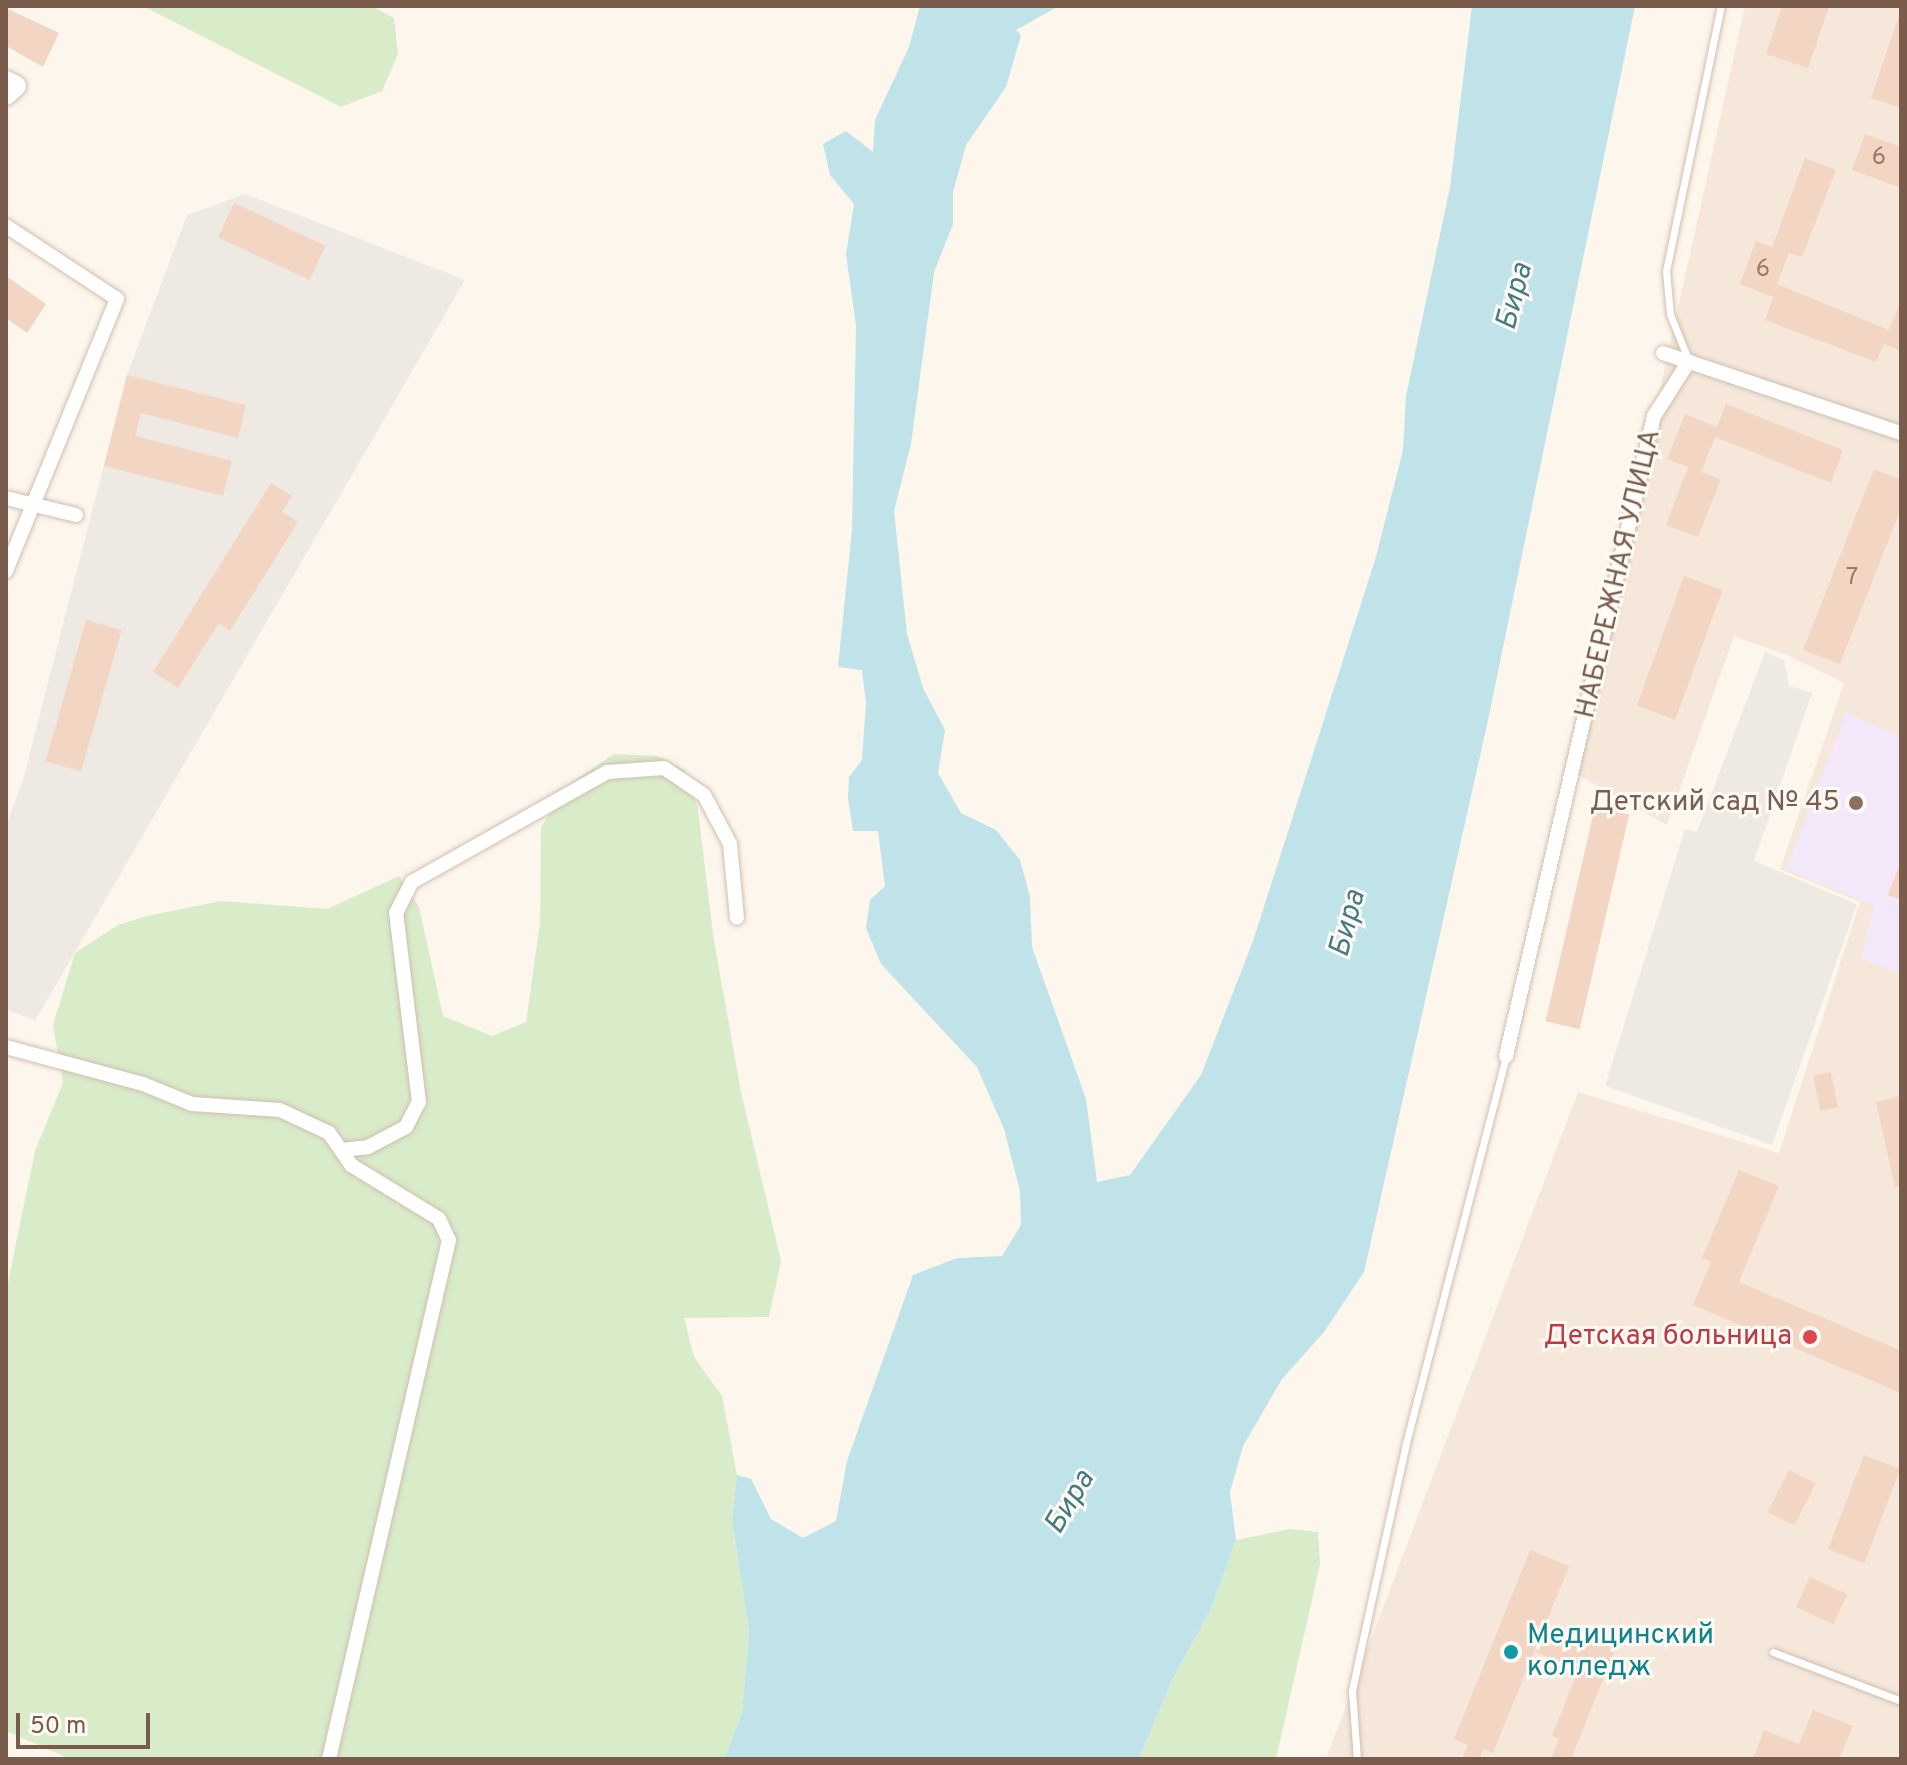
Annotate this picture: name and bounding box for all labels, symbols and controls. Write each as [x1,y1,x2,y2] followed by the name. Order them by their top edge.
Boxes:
[1872,145,1886,173] house number: 6
[1756,257,1770,285] house number: 6
[1490,259,1542,335] water label: Бира
[1569,426,1669,722] street label: НАБЕРЕЖНАЯ УЛИЦА
[1846,565,1858,593] house number: 7
[1590,786,1840,820] place label: Детский сад № 45
[1847,794,1865,812] marker: Детский сад № 45
[1323,886,1375,962] water label: Бира
[1544,1320,1792,1354] place label: Детская больница
[1799,1326,1821,1348] marker: Детская больница
[1038,1465,1104,1541] water label: Бира
[1527,1619,1714,1685] place label: Медицинский колледж
[1502,1643,1520,1661] marker: Медицинский колледж
[20,1697,154,1747] scale bar
[30,1712,86,1742] text: 50 m

